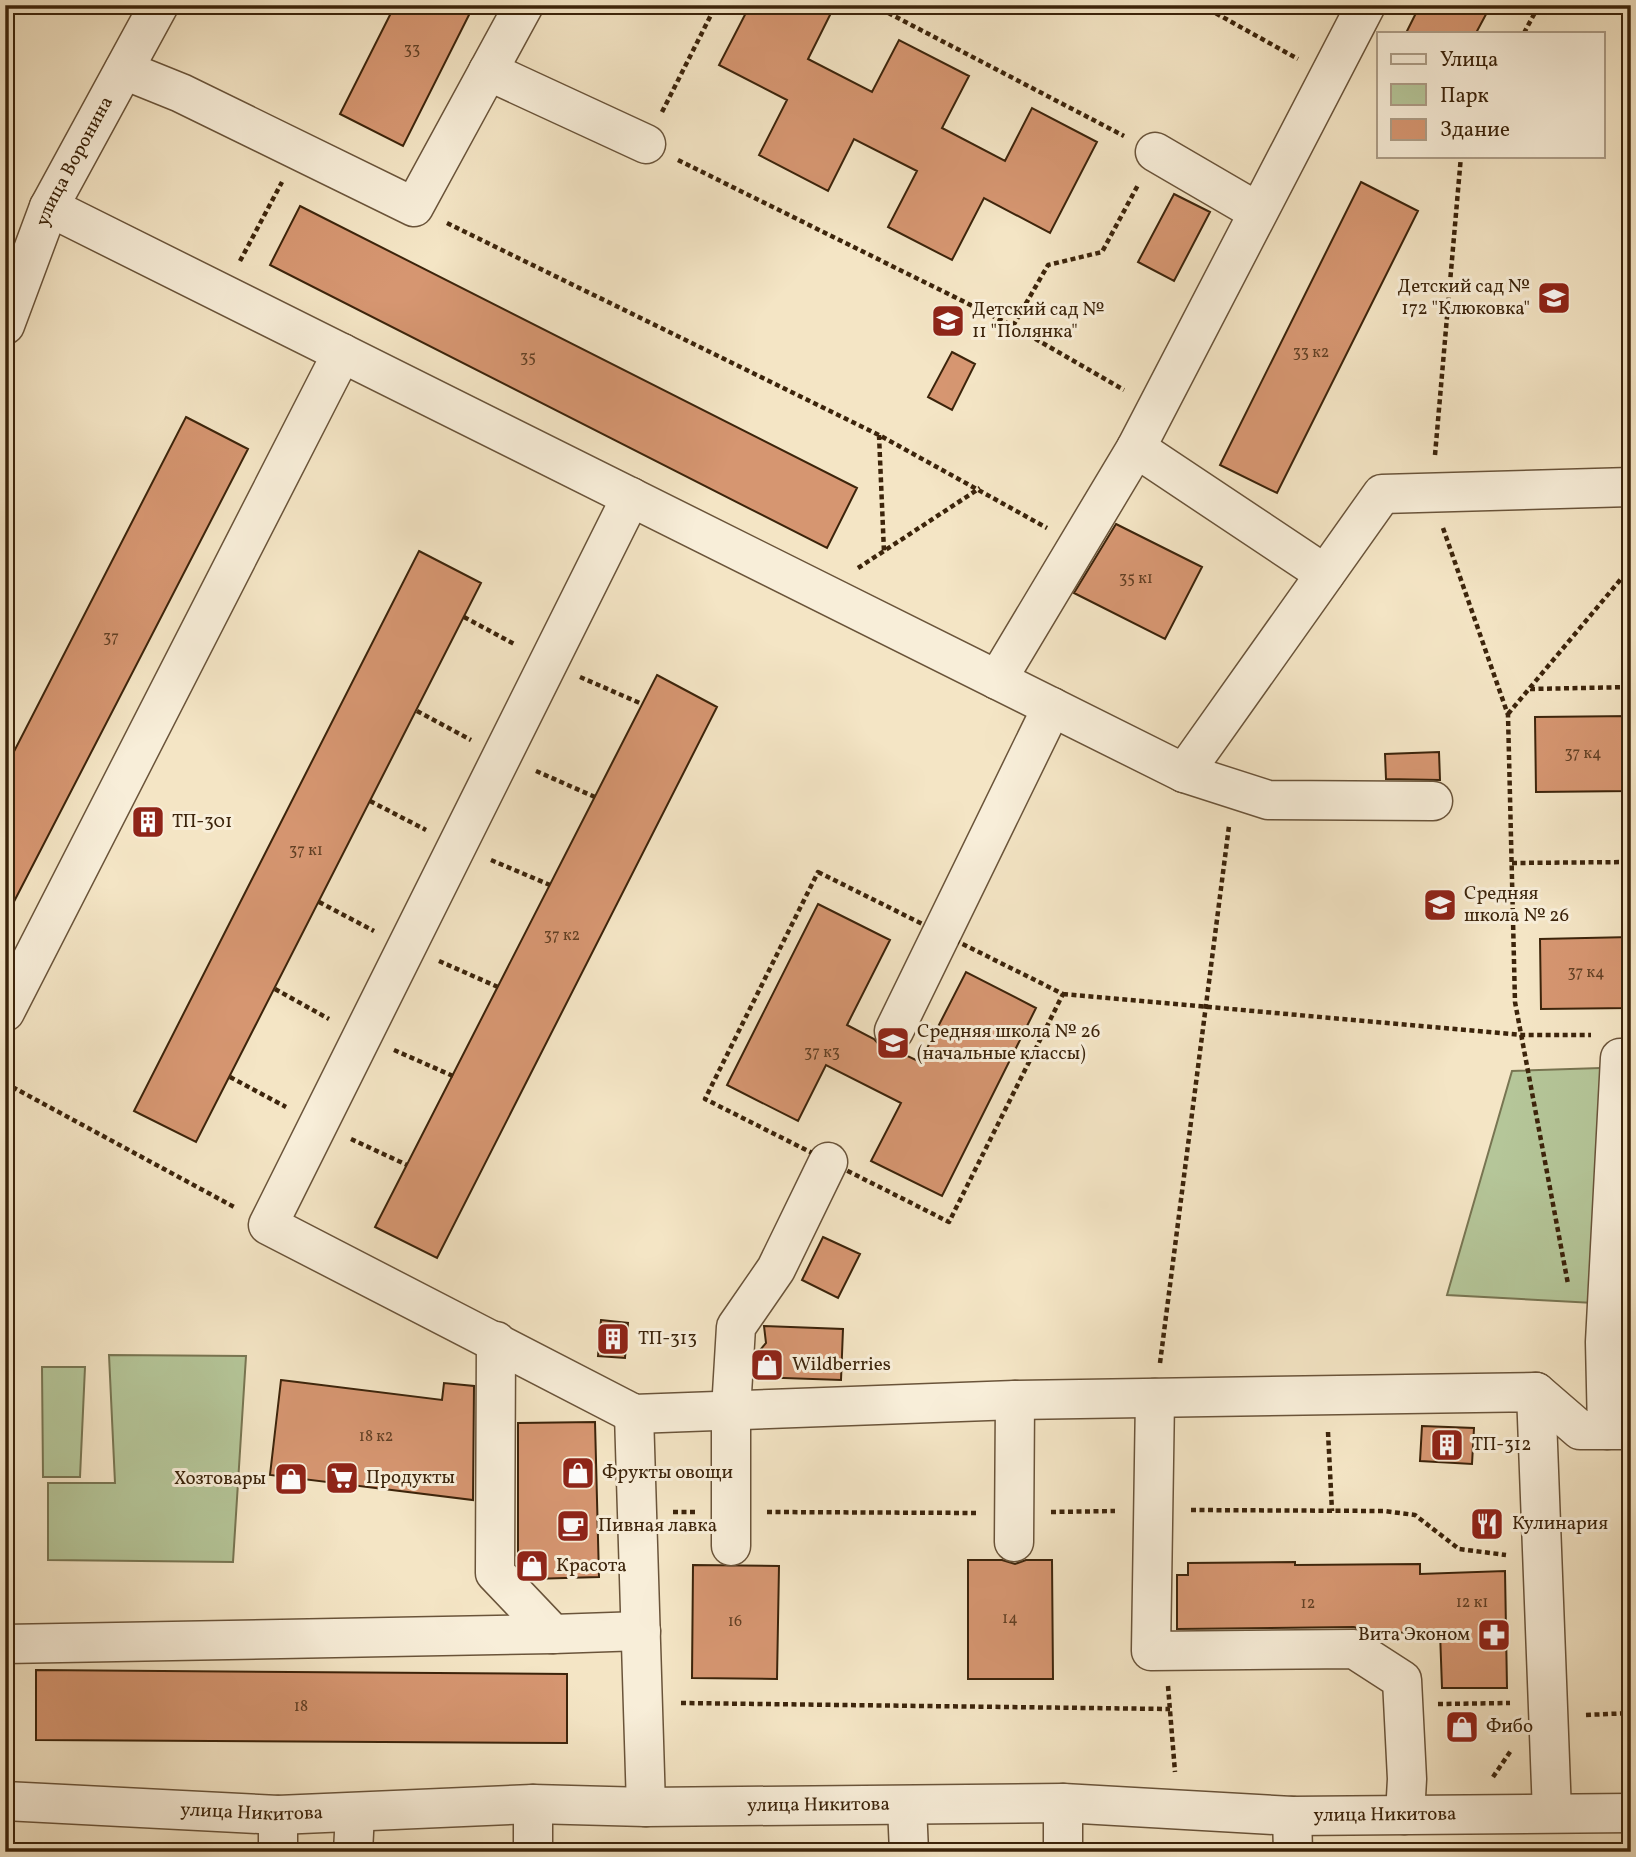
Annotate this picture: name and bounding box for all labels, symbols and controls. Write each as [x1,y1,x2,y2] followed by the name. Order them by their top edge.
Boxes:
[1377,32,1604,158] legend
[404,39,420,61] house number: 33
[1440,46,1498,75] text: Улица
[1440,82,1489,111] text: Парк
[30,92,120,230] street label: улица Воронина
[1440,116,1510,145] text: Здание
[1398,274,1530,322] place label: Детский сад № 172 "Клюковка"
[1535,279,1573,317] school or university icon: Детский сад № 172 "Клюковка"
[972,297,1104,345] place label: Детский сад № 11 "Полянка"
[929,302,967,340] school or university icon: Детский сад № 11 "Полянка"
[1293,342,1329,364] house number: 33 к2
[520,347,536,369] house number: 35
[1119,568,1153,590] house number: 35 к1
[103,627,119,649] house number: 37
[1564,743,1602,765] house number: 37 к4
[129,803,167,841] building icon: ТП-301
[172,809,232,835] place label: ТП-301
[289,840,323,862] house number: 37 к1
[1464,881,1569,929] place label: Средняя школа № 26
[1421,886,1459,924] school or university icon: Средняя школа № 26
[544,925,580,947] house number: 37 к2
[1567,962,1605,984] house number: 37 к4
[917,1019,1100,1067] place label: Средняя школа № 26 (начальные классы)
[874,1024,912,1062] school or university icon: Средняя школа № 26 (начальные классы)
[804,1042,840,1064] house number: 37 к3
[594,1320,632,1358] building icon: ТП-313
[638,1326,697,1352] place label: ТП-313
[748,1346,786,1384] shop icon: Wildberries
[792,1352,891,1378] place label: Wildberries
[359,1426,393,1448] house number: 18 к2
[1428,1426,1466,1464] building icon: ТП-312
[1472,1432,1531,1458] place label: ТП-312
[559,1454,597,1492] shop icon: Фрукты овощи
[323,1459,361,1497] supermarket icon: Продукты
[272,1460,310,1498] shop icon: Хозтовары
[602,1460,733,1486] place label: Фрукты овощи
[366,1465,455,1491] place label: Продукты
[174,1466,266,1492] place label: Хозтовары
[1468,1505,1506,1543] restaurant icon: Кулинария
[554,1507,592,1545] cafe icon: Пивная лавка
[1512,1511,1608,1537] place label: Кулинария
[598,1513,717,1539] place label: Пивная лавка
[513,1547,551,1585] shop icon: Красота
[556,1553,627,1579] place label: Красота
[1456,1592,1488,1614] house number: 12 к1
[1301,1593,1315,1615] house number: 12
[1002,1608,1018,1630] house number: 14
[728,1611,742,1633] house number: 16
[1475,1616,1513,1654] pharmacy icon: Вита Эконом
[1358,1622,1470,1648] place label: Вита Эконом
[294,1696,308,1718] house number: 18
[1443,1708,1481,1746] shop icon: Фибо
[1486,1714,1533,1740] place label: Фибо
[747,1792,890,1819] street label: улица Никитова
[180,1797,324,1828] street label: улица Никитова
[1313,1802,1457,1829] street label: улица Никитова

